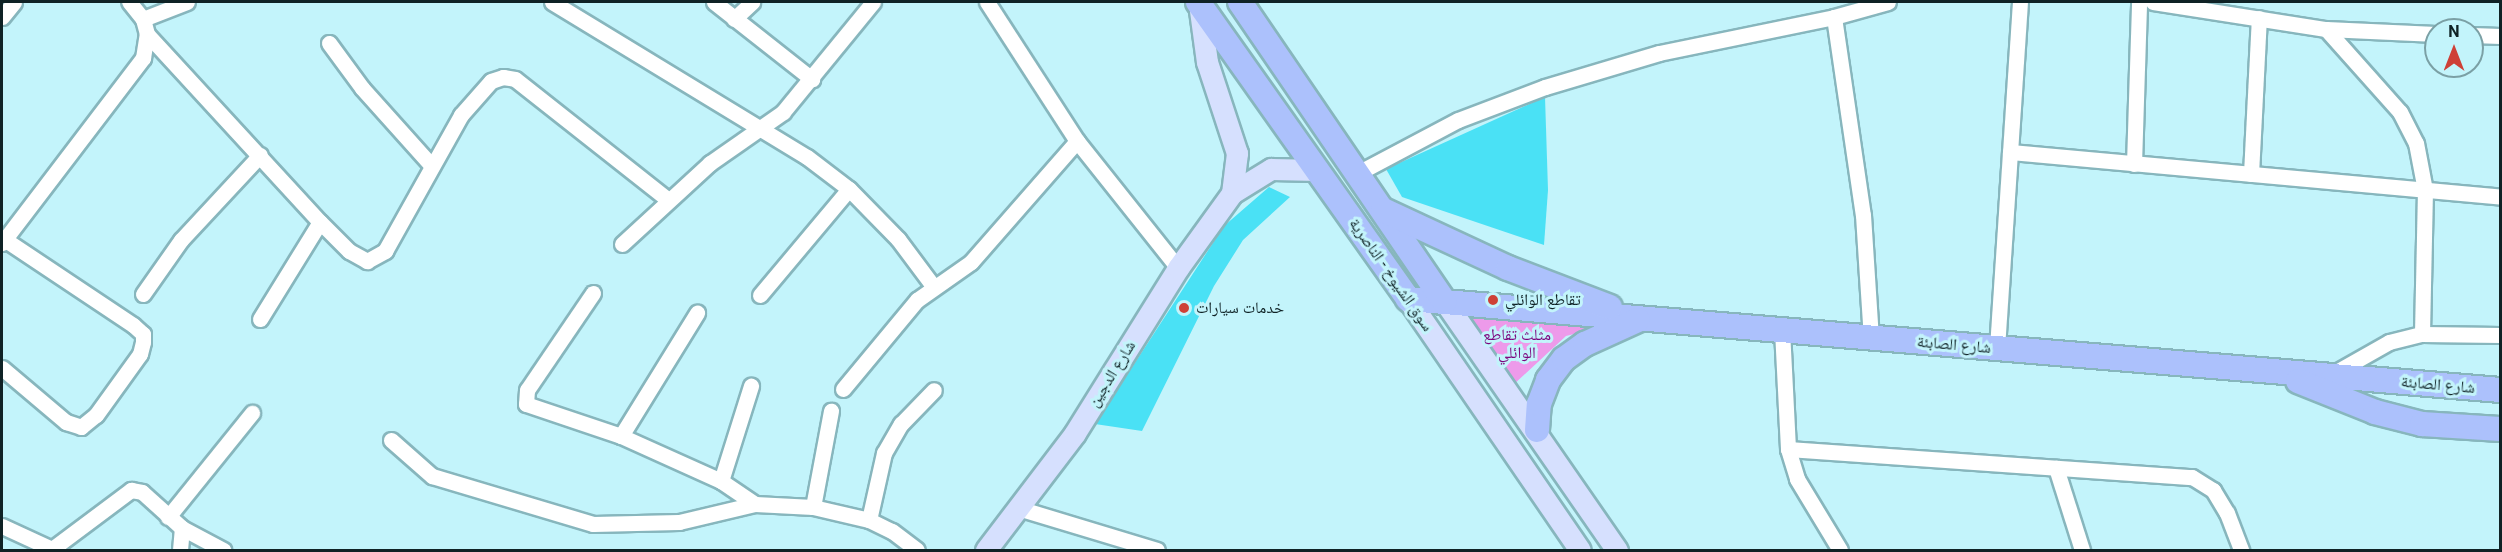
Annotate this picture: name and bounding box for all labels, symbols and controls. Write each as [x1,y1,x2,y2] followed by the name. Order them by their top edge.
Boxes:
[2424,18,2484,78] north arrow
[2448,22,2460,41] text: N
[1345,215,1437,335] street label: سوق الشيوخ - الناصرية
[1505,290,1581,310] place label: تقاطع الوائلي
[1486,293,1500,307] marker: تقاطع الوائلي
[1196,298,1284,318] place label: خدمات سيارات
[1177,301,1191,315] marker: خدمات سيارات
[1483,325,1551,363] park label: مثلث تقاطع الوائلي
[1916,332,1992,358] street label: شارع الصابئة
[1084,337,1140,411] street label: شارع الدجين
[2400,372,2476,398] street label: شارع الصابئة

